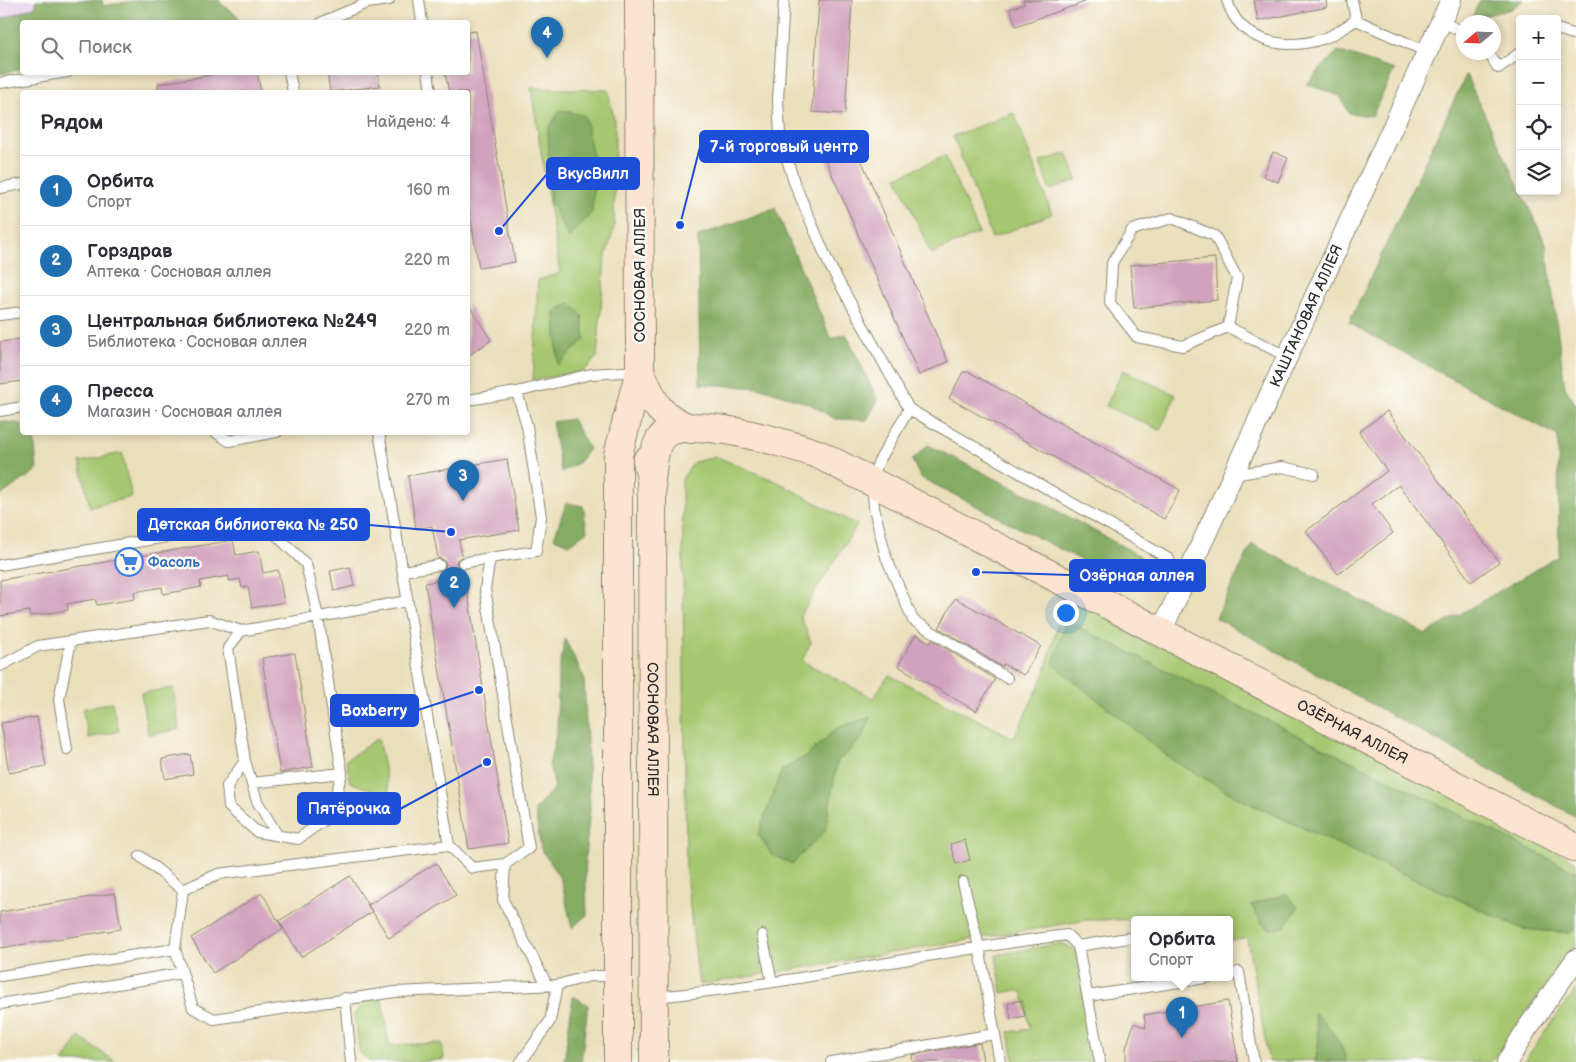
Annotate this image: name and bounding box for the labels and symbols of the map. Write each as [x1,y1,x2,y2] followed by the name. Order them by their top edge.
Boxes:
[1456,15,1501,60] north arrow
[531,17,563,58] pin: 4
[700,131,868,162] callout: 7-й торговый центр
[710,138,859,157] text: 7-й торговый центр
[547,158,639,189] callout: ВкусВилл
[557,165,629,184] text: ВкусВилл
[631,208,650,342] street label: СОСНОВАЯ АЛЛЕЯ
[1266,242,1347,390] street label: КАШТАНОВАЯ АЛЛЕЯ
[447,460,479,501] pin: 3
[138,509,369,540] callout: Детская библиотека № 250
[148,516,358,535] text: Детская библиотека № 250
[114,547,144,577] supermarket icon: Фасоль
[148,553,200,572] place label: Фасоль
[1070,560,1205,591] callout: Озёрная аллея
[438,567,470,608] pin: 2
[1080,567,1194,586] text: Озёрная аллея
[1053,600,1079,626] your location
[643,662,662,797] street label: СОСНОВАЯ АЛЛЕЯ
[331,695,418,726] callout: Boxberry
[1293,696,1411,769] street label: ОЗЁРНАЯ АЛЛЕЯ
[341,702,408,721] text: Boxberry
[298,793,400,824] callout: Пятёрочка
[308,800,391,819] text: Пятёрочка
[1166,997,1198,1038] pin: 1

